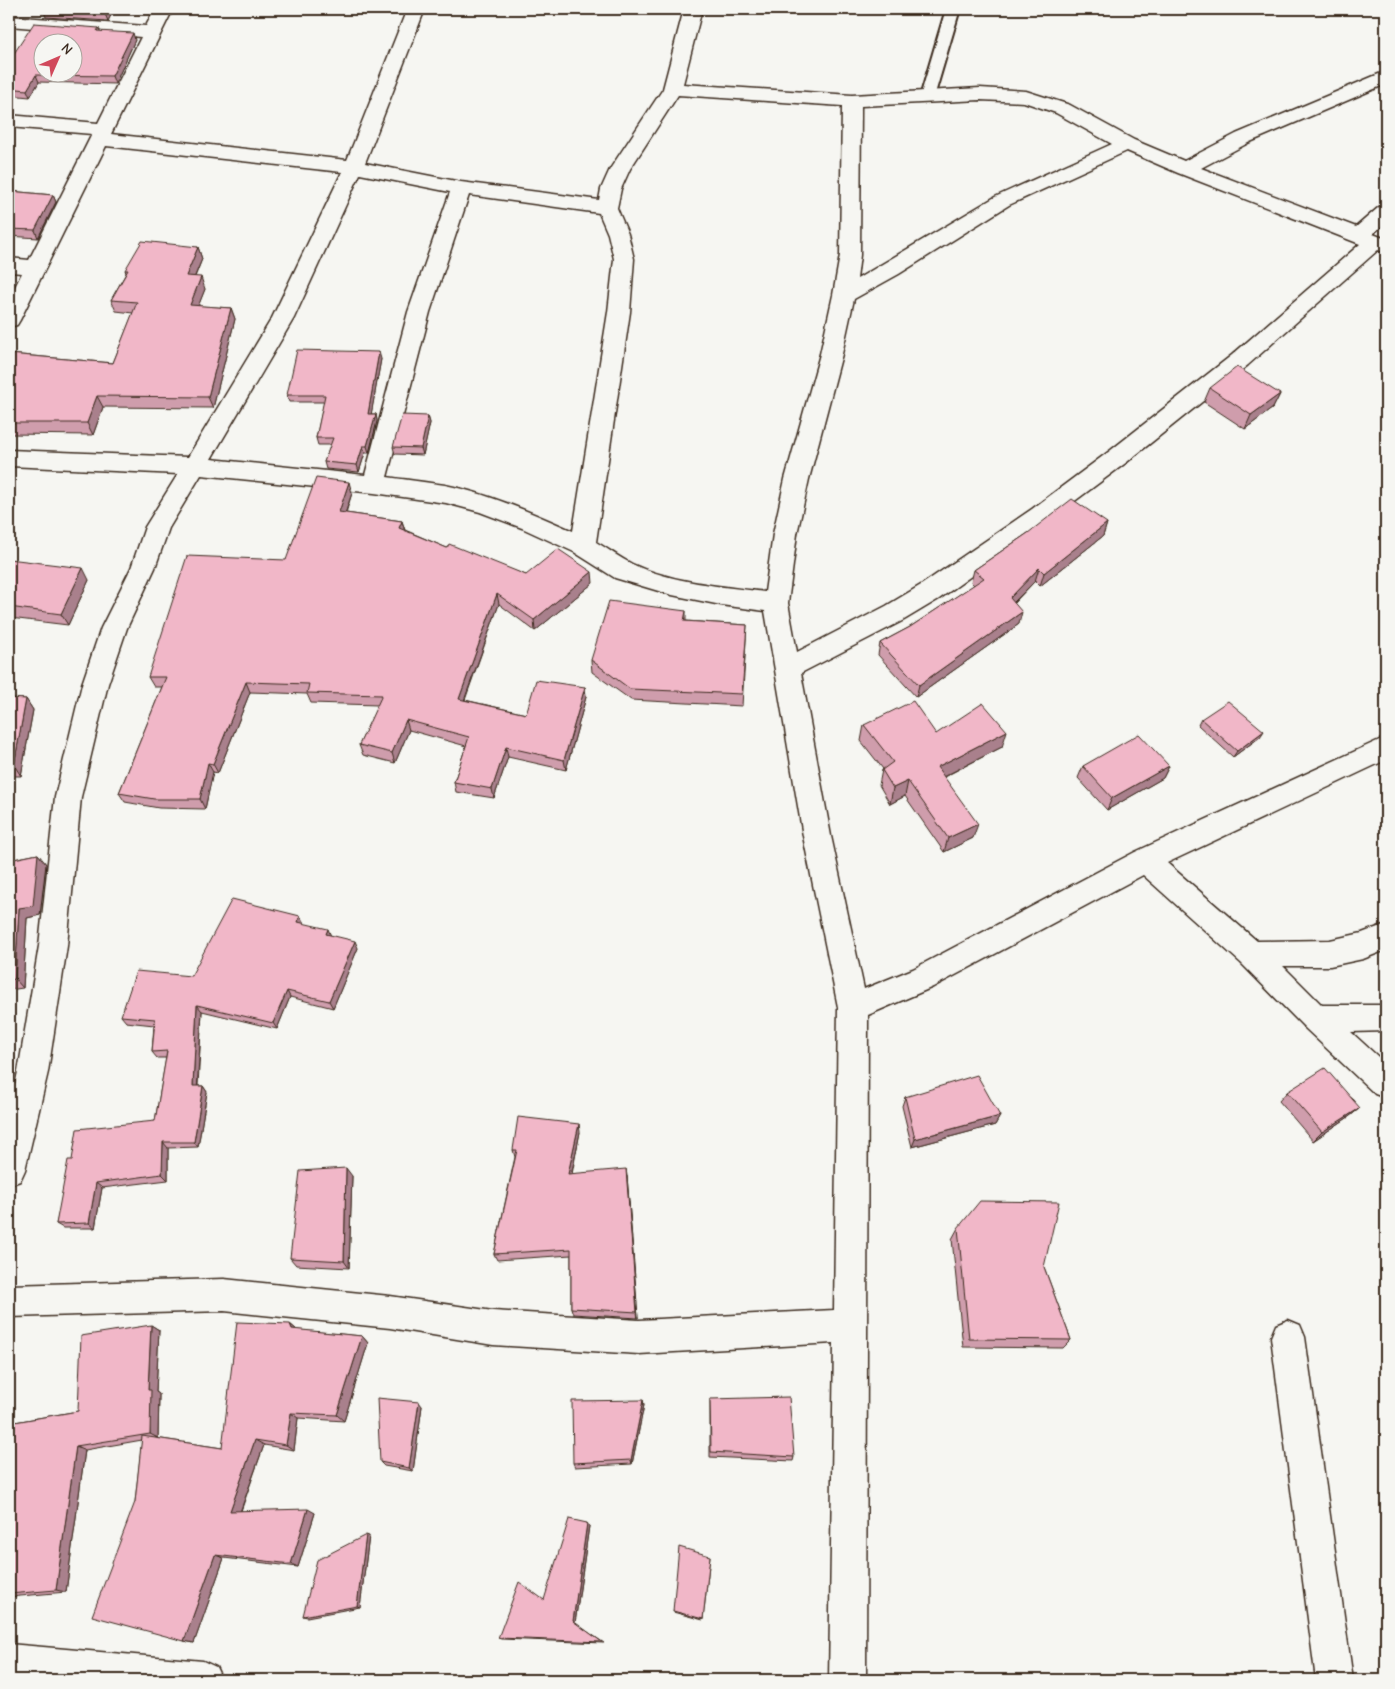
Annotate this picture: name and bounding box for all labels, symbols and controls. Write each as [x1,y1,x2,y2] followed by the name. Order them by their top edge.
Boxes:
[32,32,82,82] north arrow
[58,40,76,58] text: N

